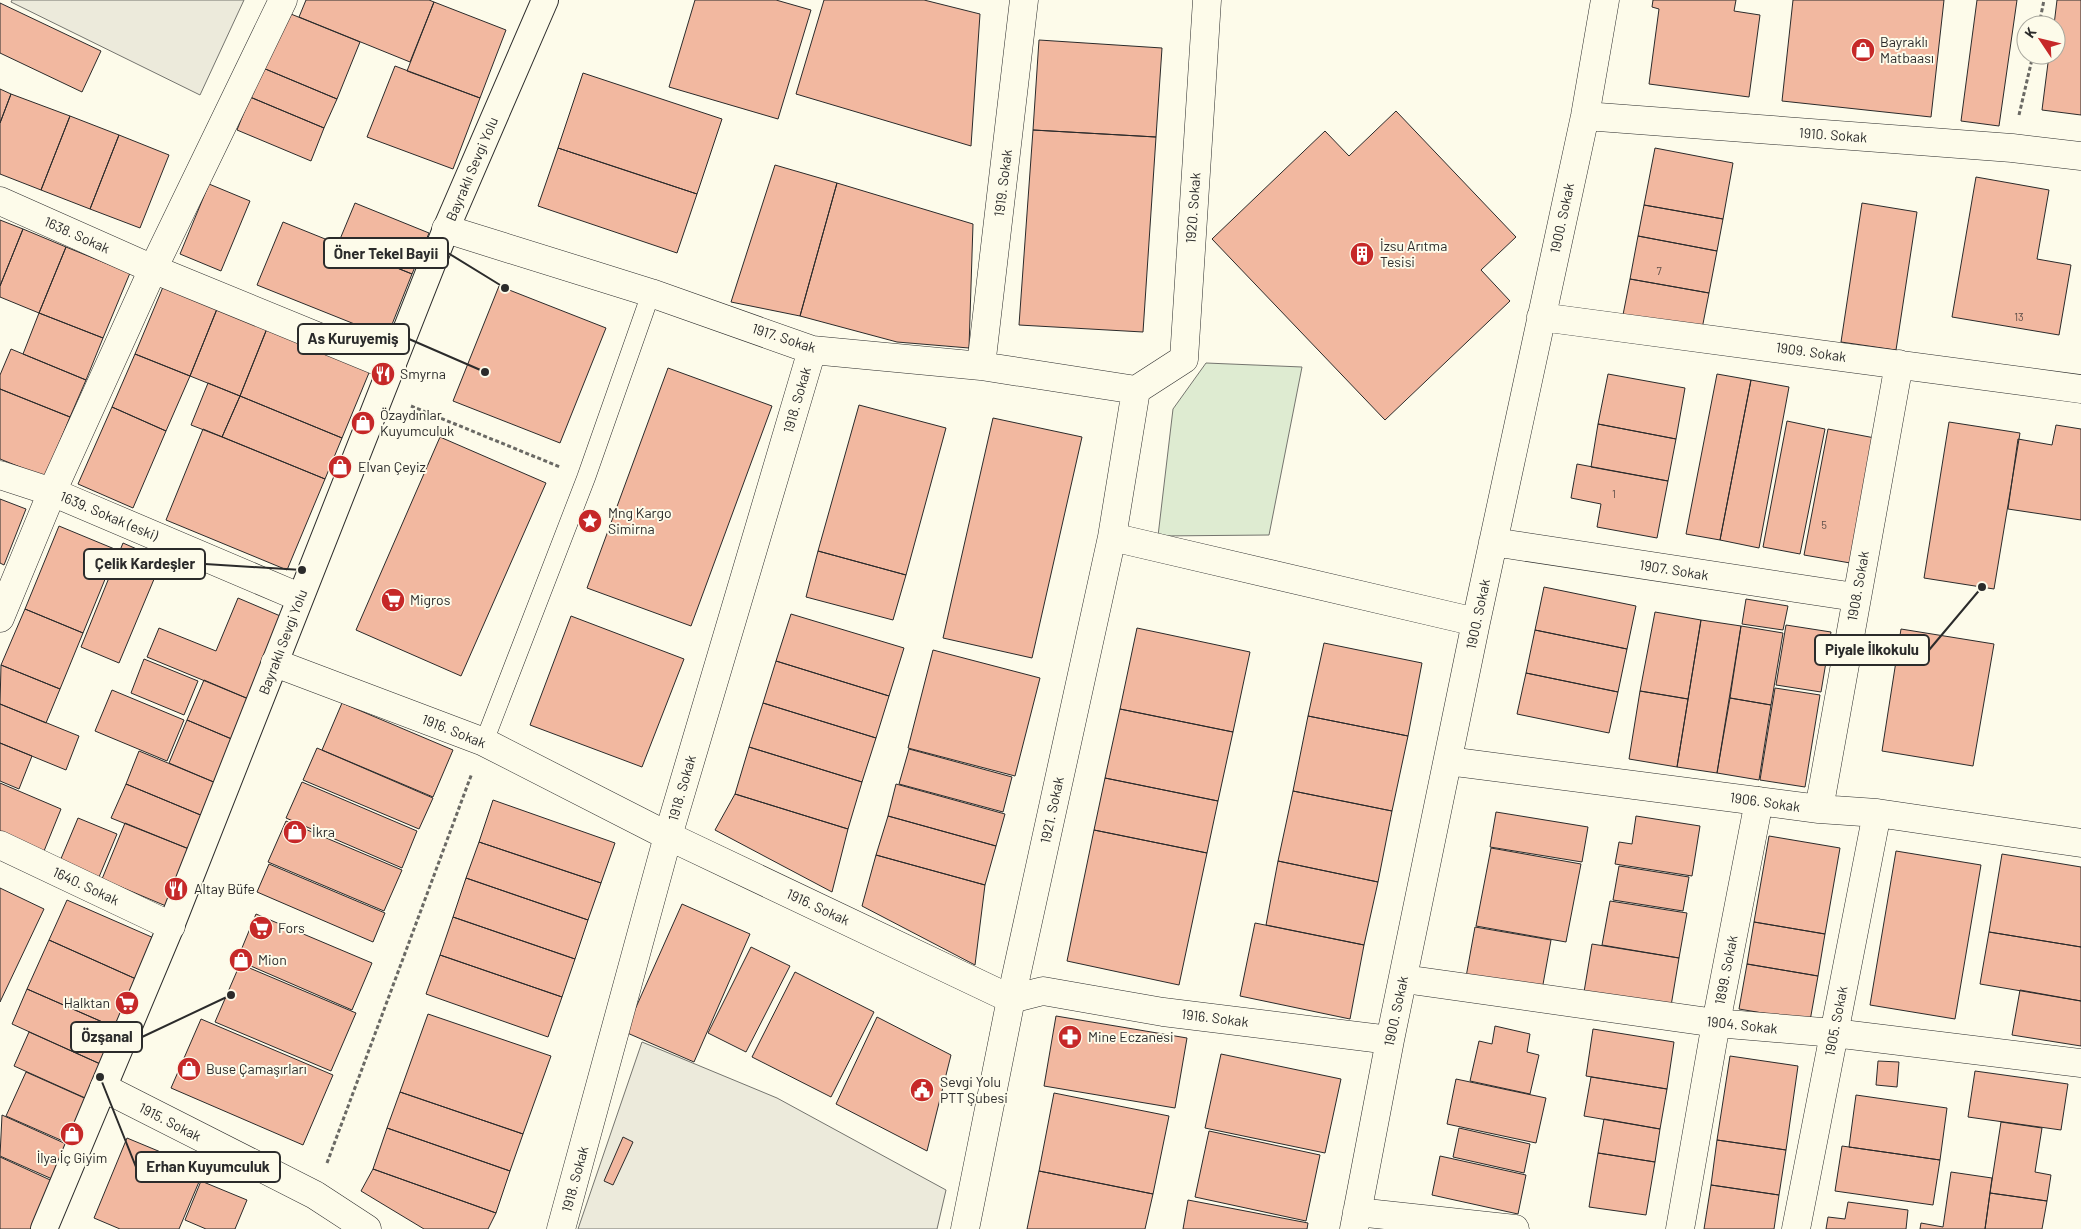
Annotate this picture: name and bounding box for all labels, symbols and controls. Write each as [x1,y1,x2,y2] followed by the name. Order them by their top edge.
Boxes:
[2016,15,2066,65] north arrow
[2020,24,2040,41] text: K
[1880,33,1934,66] place label: Bayraklı Matbaası
[1850,37,1876,63] shop icon: Bayraklı Matbaası
[442,114,501,223] street label: Bayraklı Sevgi Yolu
[1798,124,1868,145] street label: 1910. Sokak
[990,148,1015,218] street label: 1919. Sokak
[1182,172,1203,244] street label: 1920. Sokak
[1546,181,1577,255] street label: 1900. Sokak
[42,213,113,257] street label: 1638. Sokak
[1380,237,1447,270] place label: İzsu Arıtma Tesisi
[324,238,448,268] callout: Öner Tekel Bayii
[1349,241,1375,267] building icon: İzsu Arıtma Tesisi
[334,244,438,262] text: Öner Tekel Bayii
[1656,264,1662,277] house number: 7
[2014,310,2024,323] house number: 13
[750,319,818,356] street label: 1917. Sokak
[298,324,409,354] callout: As Kuruyemiş
[307,329,399,347] text: As Kuruyemiş
[1775,338,1847,365] street label: 1909. Sokak
[370,361,396,387] restaurant icon: Smyrna
[400,365,446,382] place label: Smyrna
[779,365,814,435] street label: 1918. Sokak
[380,406,454,439] place label: Özaydınlar Kuyumculuk
[350,410,376,436] shop icon: Özaydınlar Kuyumculuk
[327,454,353,480] shop icon: Elvan Çeyiz
[358,458,426,475] place label: Elvan Çeyiz
[58,487,161,544] street label: 1639. Sokak (eski)
[1612,487,1616,500] house number: 1
[608,504,672,537] place label: Mng Kargo Simirna
[577,508,603,534] place icon: Mng Kargo Simirna
[1821,518,1827,531] house number: 5
[84,549,205,579] callout: Çelik Kardeşler
[1843,549,1872,622] street label: 1908. Sokak
[95,554,195,572] text: Çelik Kardeşler
[1638,556,1710,583] street label: 1907. Sokak
[1462,577,1493,651] street label: 1900. Sokak
[255,587,310,697] street label: Bayraklı Sevgi Yolu
[380,587,406,613] supermarket icon: Migros
[410,591,451,608] place label: Migros
[1815,635,1929,665] callout: Piyale İlkokulu
[1825,640,1919,658] text: Piyale İlkokulu
[420,710,489,751] street label: 1916. Sokak
[664,753,699,823] street label: 1918. Sokak
[1036,775,1067,845] street label: 1921. Sokak
[1729,788,1801,815] street label: 1906. Sokak
[282,819,308,845] shop icon: İkra
[312,823,335,840] place label: İkra
[50,863,122,908] street label: 1640. Sokak
[163,876,189,902] restaurant icon: Altay Büfe
[194,880,255,897] place label: Altay Büfe
[784,885,852,929] street label: 1916. Sokak
[248,915,274,941] supermarket icon: Fors
[278,919,305,936] place label: Fors
[1710,934,1741,1006] street label: 1899. Sokak
[228,947,254,973] shop icon: Mion
[258,951,287,968] place label: Mion
[1380,974,1411,1048] street label: 1900. Sokak
[1820,985,1851,1057] street label: 1905. Sokak
[114,990,140,1016] supermarket icon: Halktan
[64,994,110,1011] place label: Halktan
[1180,1005,1250,1030] street label: 1916. Sokak
[1706,1012,1778,1037] street label: 1904. Sokak
[71,1022,142,1052] callout: Özşanal
[1057,1024,1083,1050] pharmacy icon: Mine Eczanesi
[81,1027,133,1045] text: Özşanal
[1088,1028,1174,1045] place label: Mine Eczanesi
[176,1056,202,1082] shop icon: Buse Çamaşırları
[206,1060,307,1077] place label: Buse Çamaşırları
[940,1073,1008,1106] place label: Sevgi Yolu PTT Şubesi
[909,1077,935,1103] public building icon: Sevgi Yolu PTT Şubesi
[136,1099,204,1144] street label: 1915. Sokak
[59,1121,85,1147] shop icon: İlya İç Giyim
[558,1144,591,1214] street label: 1918. Sokak
[37,1149,107,1166] place label: İlya İç Giyim
[136,1152,280,1182] callout: Erhan Kuyumculuk
[146,1157,270,1175] text: Erhan Kuyumculuk

